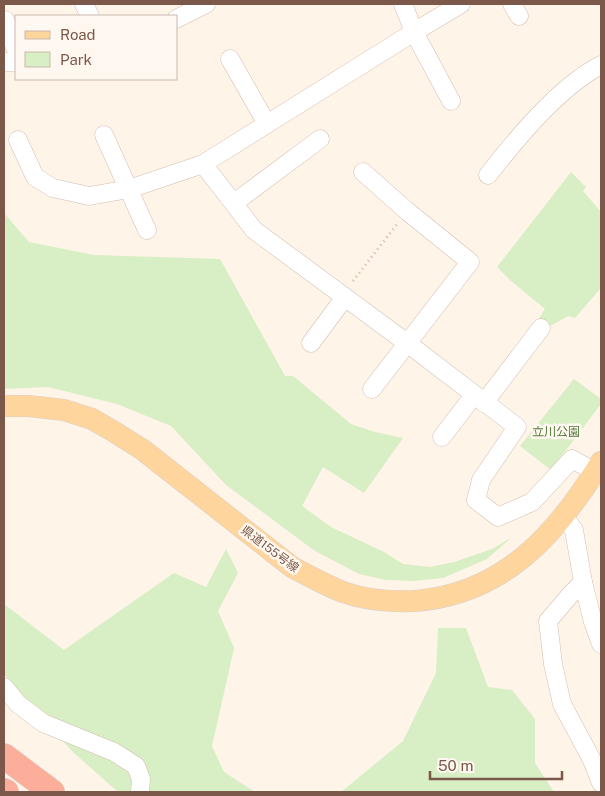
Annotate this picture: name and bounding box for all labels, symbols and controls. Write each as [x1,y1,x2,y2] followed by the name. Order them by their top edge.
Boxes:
[15,15,178,80] legend
[60,26,96,43] text: Road
[60,51,92,68] text: Park
[532,425,580,439] park label: 立川公園
[239,523,301,575] street label: 県道155号線
[430,748,562,780] scale bar
[438,757,473,774] text: 50 m

